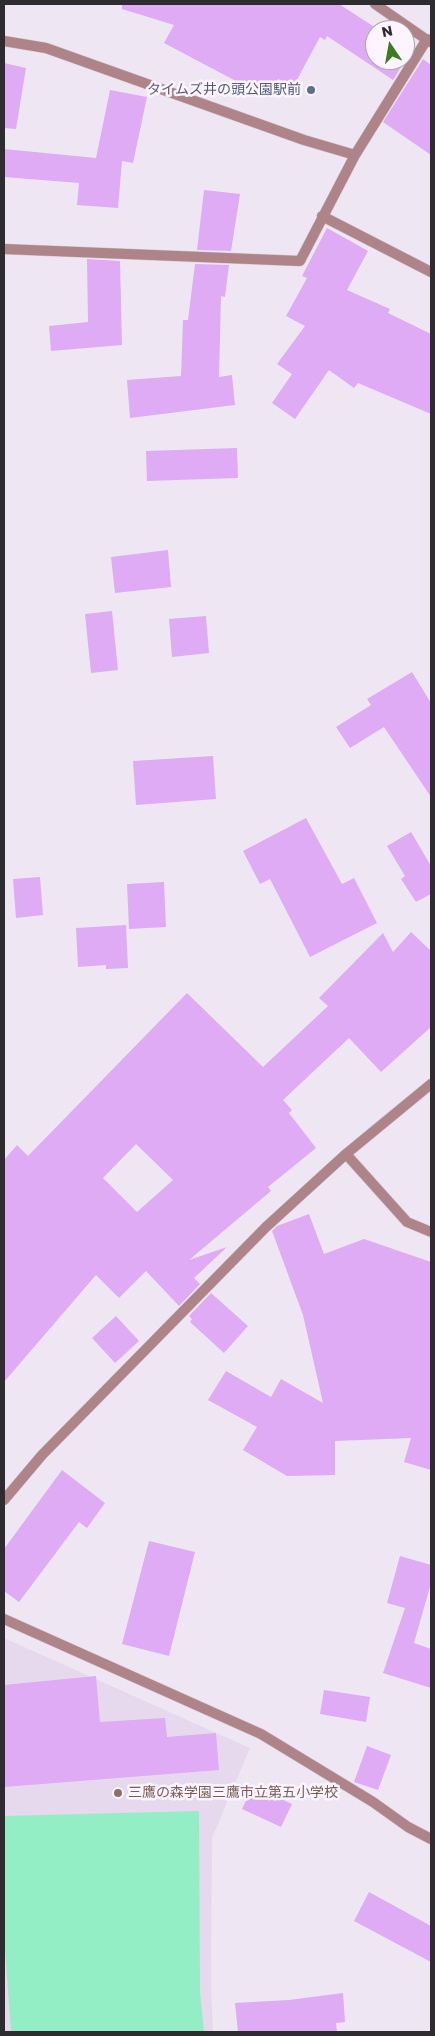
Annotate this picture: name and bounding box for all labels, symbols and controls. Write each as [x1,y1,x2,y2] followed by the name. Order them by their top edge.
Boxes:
[365,20,415,70] north arrow
[380,20,394,42] text: N
[147,82,301,98] place label: タイムズ井の頭公園駅前
[305,84,317,96] marker: タイムズ井の頭公園駅前
[128,1785,338,1801] place label: 三鷹の森学園三鷹市立第五小学校
[112,1787,124,1799] marker: 三鷹の森学園三鷹市立第五小学校

